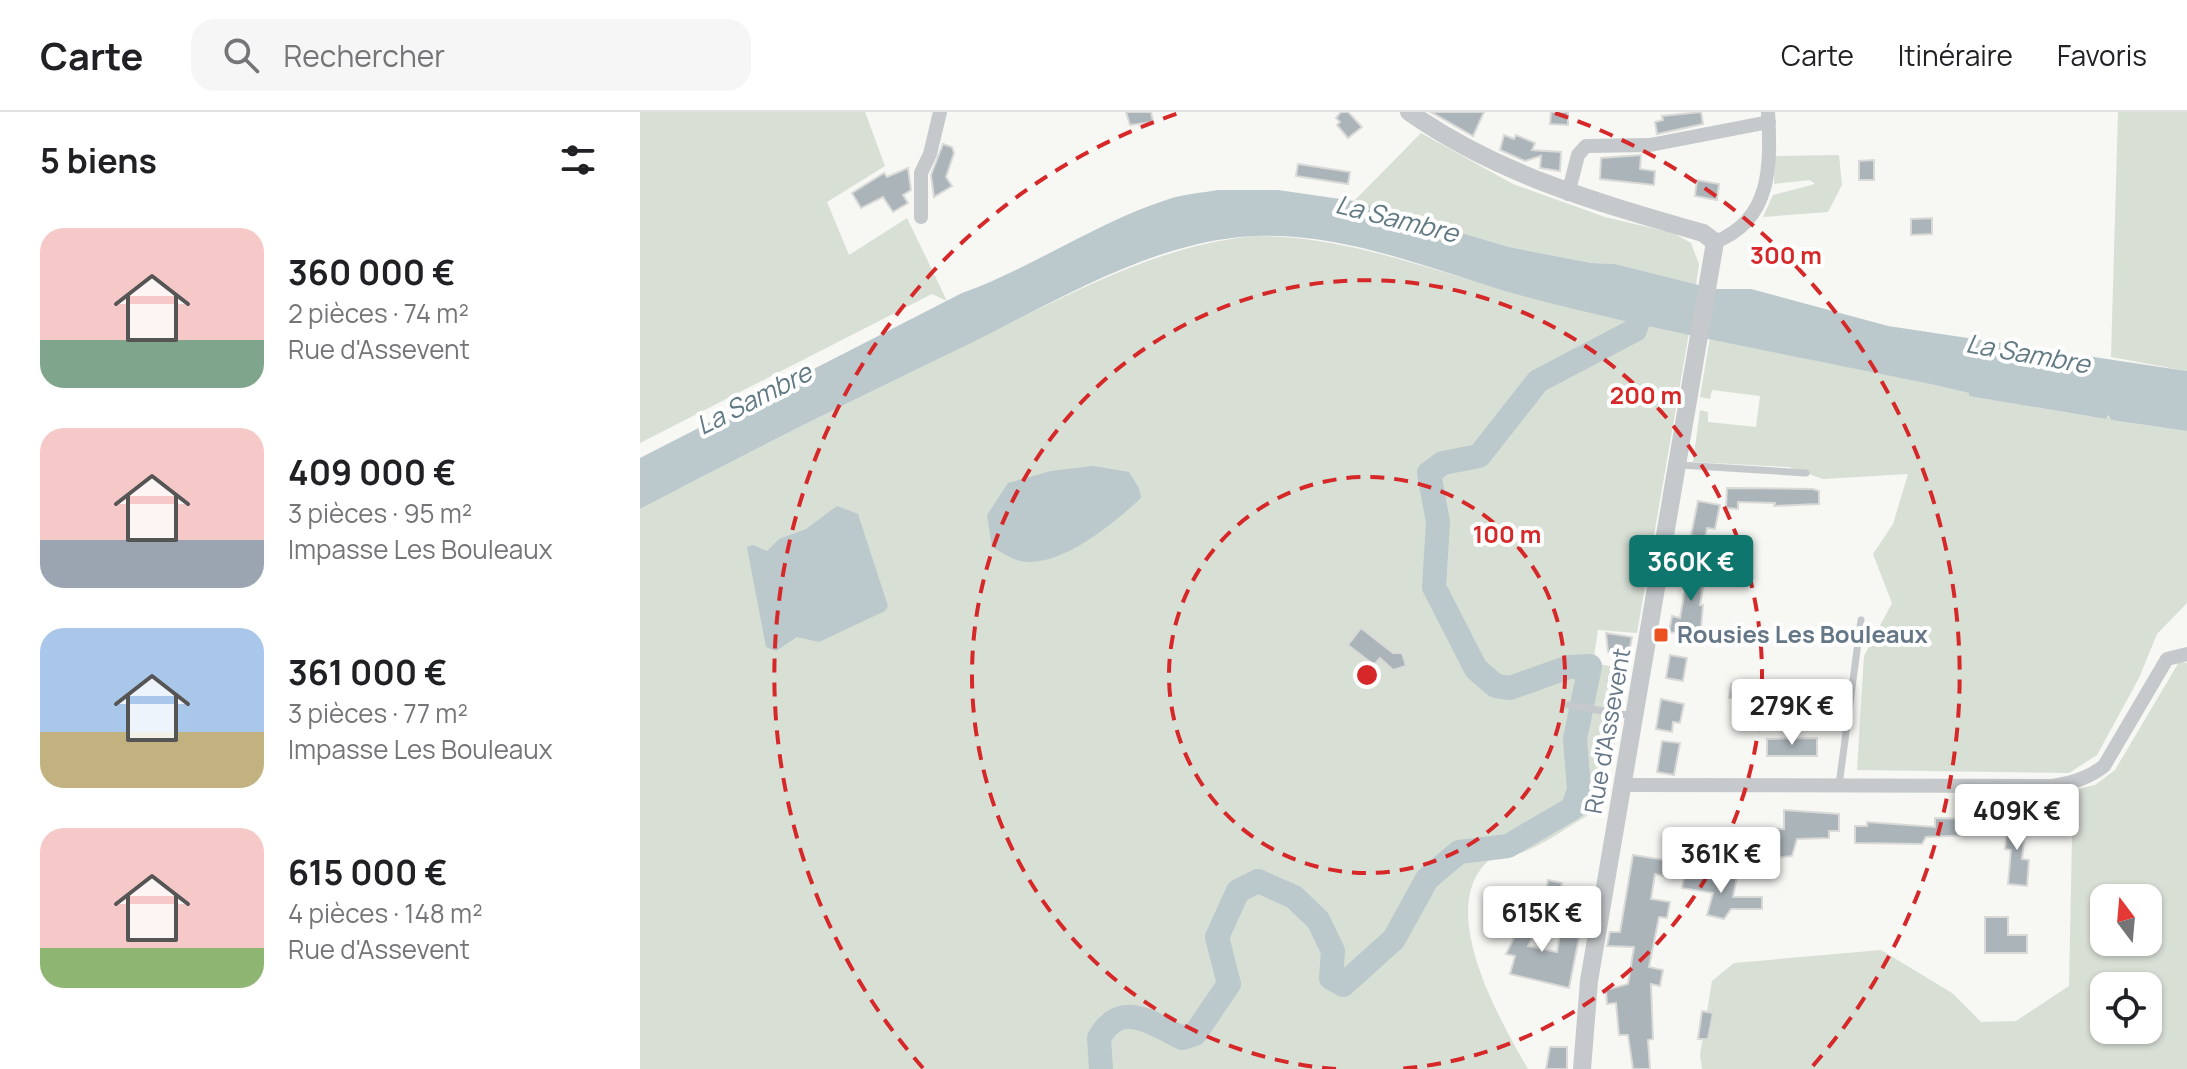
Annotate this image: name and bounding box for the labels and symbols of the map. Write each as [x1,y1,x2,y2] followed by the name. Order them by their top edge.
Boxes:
[1332,185,1464,251] water label: La Sambre
[1750,238,1822,271] text: 300 m
[1963,324,2095,382] water label: La Sambre
[690,353,819,443] water label: La Sambre
[1610,378,1682,411] text: 200 m
[1473,517,1541,550] text: 100 m
[1626,535,1756,603] pin: 360K €
[1677,617,1928,650] place label: Rousies Les Bouleaux
[1652,626,1670,644] marker: Rousies Les Bouleaux
[1576,645,1637,816] street label: Rue d'Assevent
[1353,661,1381,689] centre of rings
[1727,679,1857,747] pin: 279K €
[1952,784,2082,852] pin: 409K €
[1656,827,1786,895] pin: 361K €
[2090,884,2162,956] north arrow
[1477,886,1607,954] pin: 615K €

